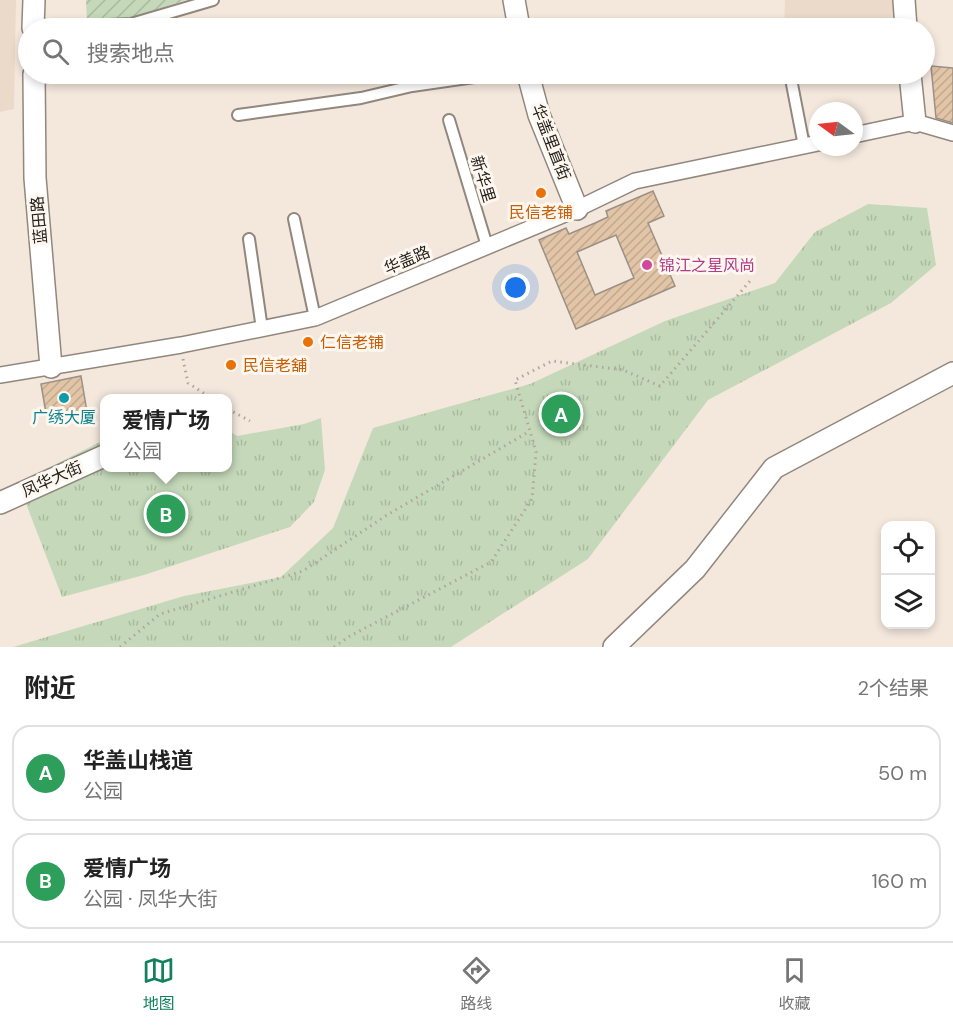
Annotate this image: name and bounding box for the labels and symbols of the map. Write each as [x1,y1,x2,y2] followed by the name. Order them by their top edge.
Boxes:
[527,101,575,183] street label: 华盖里直街
[809,102,863,156] north arrow
[466,153,500,205] street label: 新华里
[534,186,548,200] marker: 民信老铺
[26,195,52,245] street label: 蓝田路
[509,202,573,223] place label: 民信老铺
[381,241,433,279] street label: 华盖路
[659,255,755,276] place label: 锦江之星风尚
[640,258,654,272] marker: 锦江之星风尚
[501,273,530,302] your location
[320,332,384,353] place label: 仁信老铺
[301,335,315,349] marker: 仁信老铺
[243,355,307,376] place label: 民信老舖
[224,358,238,372] marker: 民信老舖
[57,391,71,405] marker: 广绣大厦
[542,392,580,436] pin: A
[32,407,96,428] place label: 广绣大厦
[18,456,86,502] street label: 凤华大街
[146,492,186,536] pin: B

